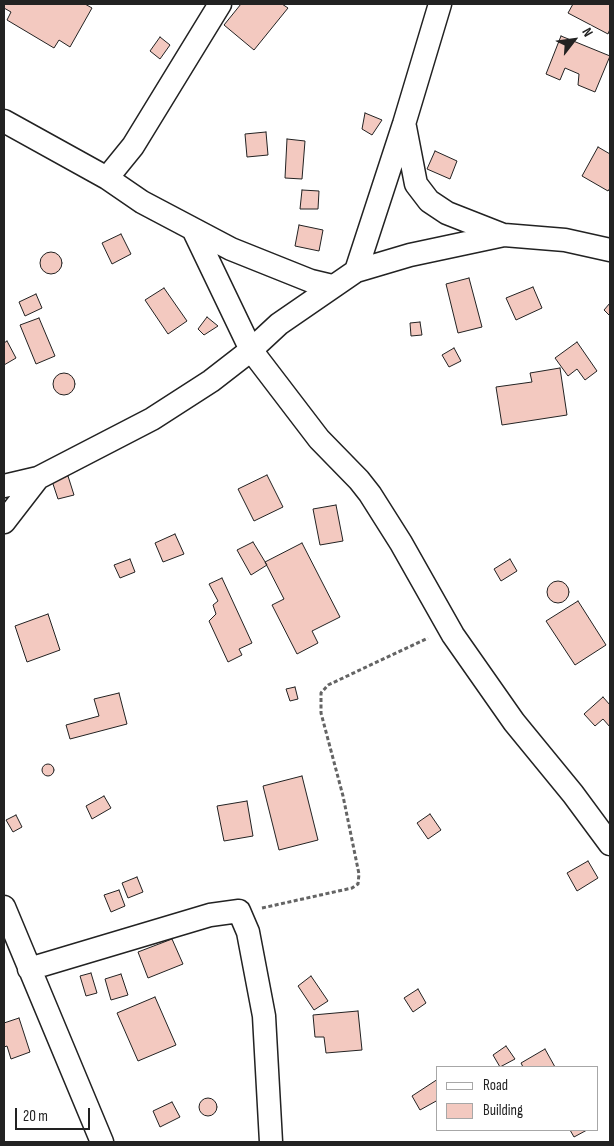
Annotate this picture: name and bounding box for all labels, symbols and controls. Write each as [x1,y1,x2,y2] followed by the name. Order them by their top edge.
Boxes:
[549,15,599,65] north arrow
[578,25,597,40] text: N
[436,1066,599,1131] legend
[483,1076,508,1095] text: Road
[18,1098,92,1130] scale bar
[483,1101,523,1120] text: Building
[23,1107,48,1126] text: 20 m

